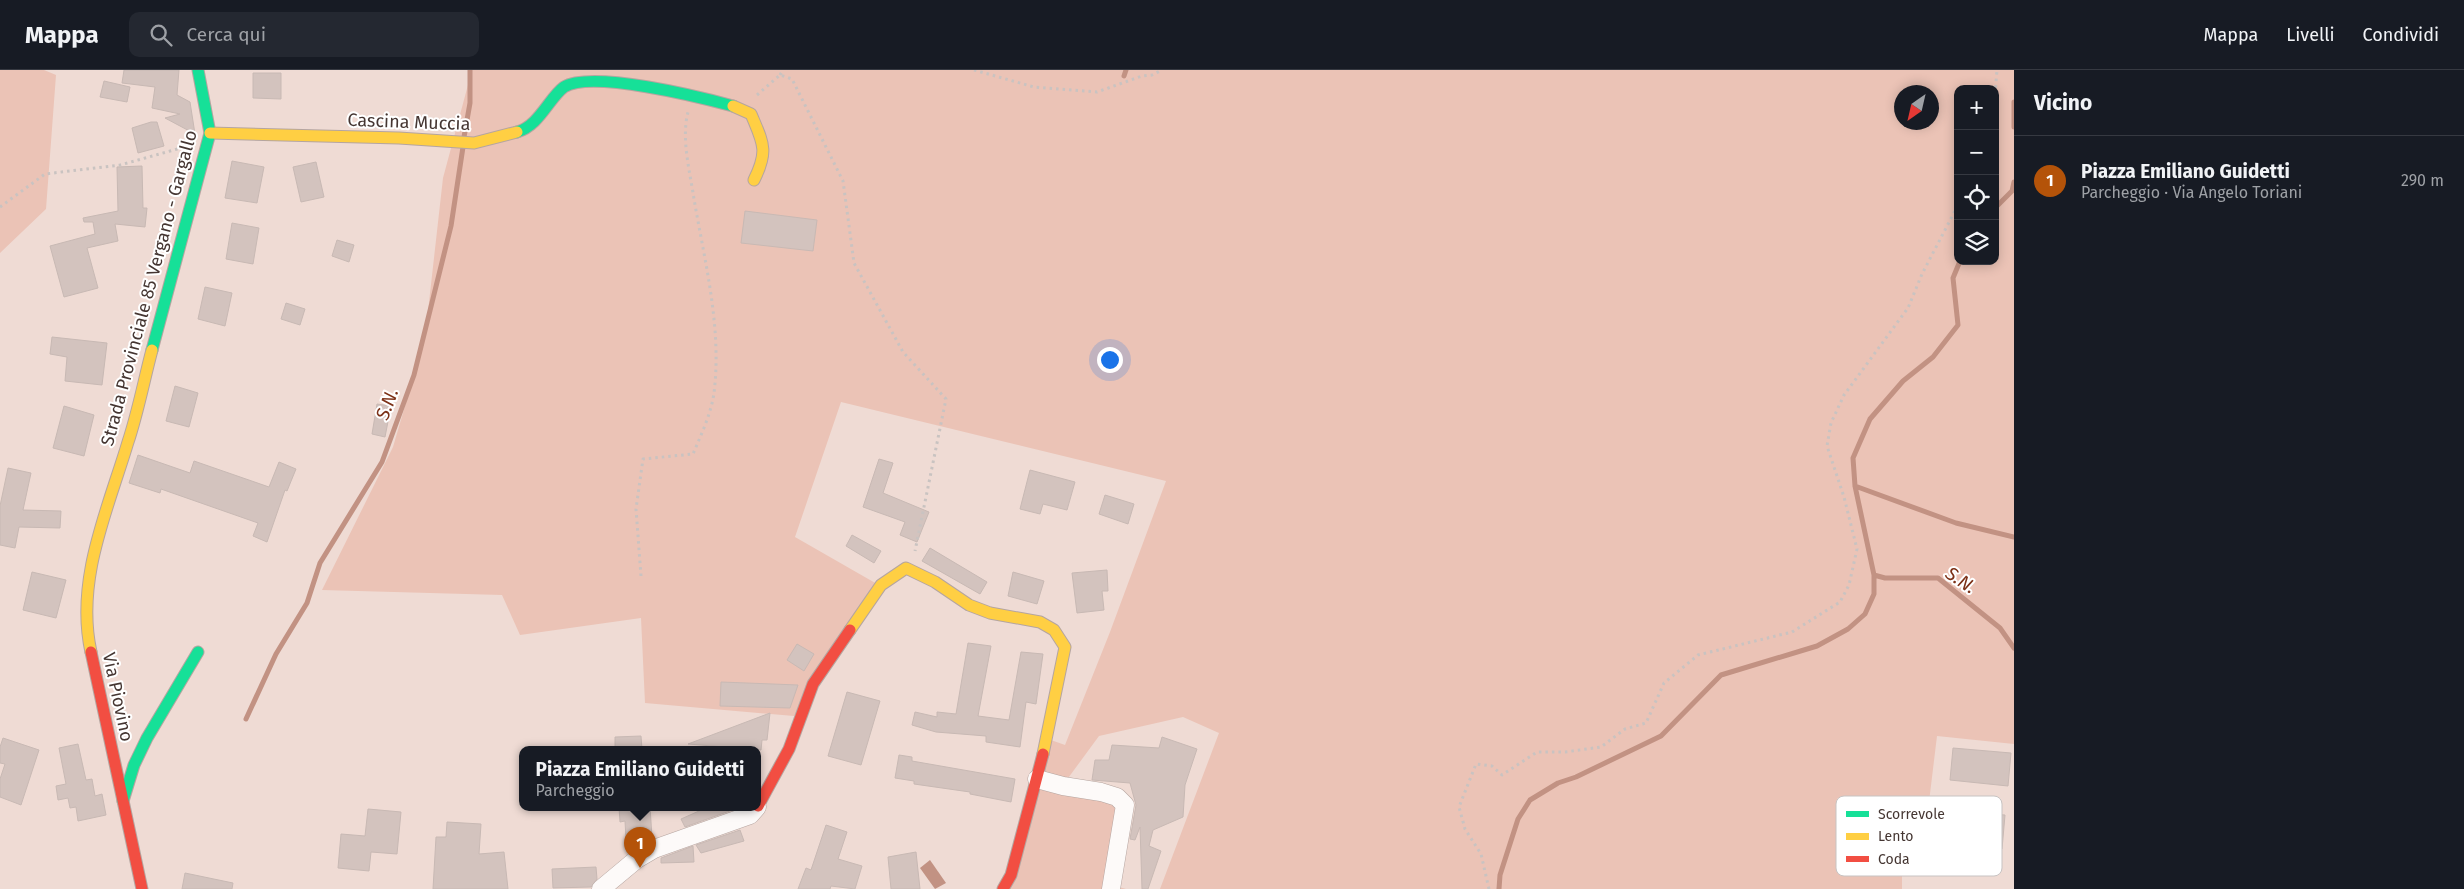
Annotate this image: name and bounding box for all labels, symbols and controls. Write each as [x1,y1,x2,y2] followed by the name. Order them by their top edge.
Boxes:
[129,12,479,57] search box
[25,21,99,49] text: Mappa
[147,21,175,49] icon: search
[187,23,266,46] text: Cerca qui
[2204,24,2258,46] text: Mappa
[2286,24,2335,46] text: Livelli
[2363,24,2439,46] text: Condividi
[1894,85,1939,130] north arrow
[1954,85,1999,265] map controls
[1954,85,1999,130] button: +
[2034,90,2092,116] text: Vicino
[347,109,471,135] street label: Cascina Muccia
[96,128,202,448] street label: Strada Provinciale 85 Vergano - Gargallo
[1954,130,1999,175] button: −
[2081,160,2290,183] text: Piazza Emiliano Guidetti
[2046,171,2054,190] text: 1
[2401,171,2444,190] text: 290 m
[1954,175,1999,220] button: locate
[2081,183,2302,202] text: Parcheggio · Via Angelo Toriani
[1954,220,1999,265] button: layers
[1097,347,1123,373] your location
[370,385,403,424] water label: S.N.
[1940,561,1981,599] water label: S.N.
[98,650,138,744] street label: Via Piovino
[519,746,761,811] popup
[536,758,744,781] text: Piazza Emiliano Guidetti
[536,781,615,800] text: Parcheggio
[1836,796,2002,876] legend
[1878,806,1945,823] text: Scorrevole
[624,827,656,868] pin: 1
[1878,828,1913,845] text: Lento
[1878,851,1910,868] text: Coda

